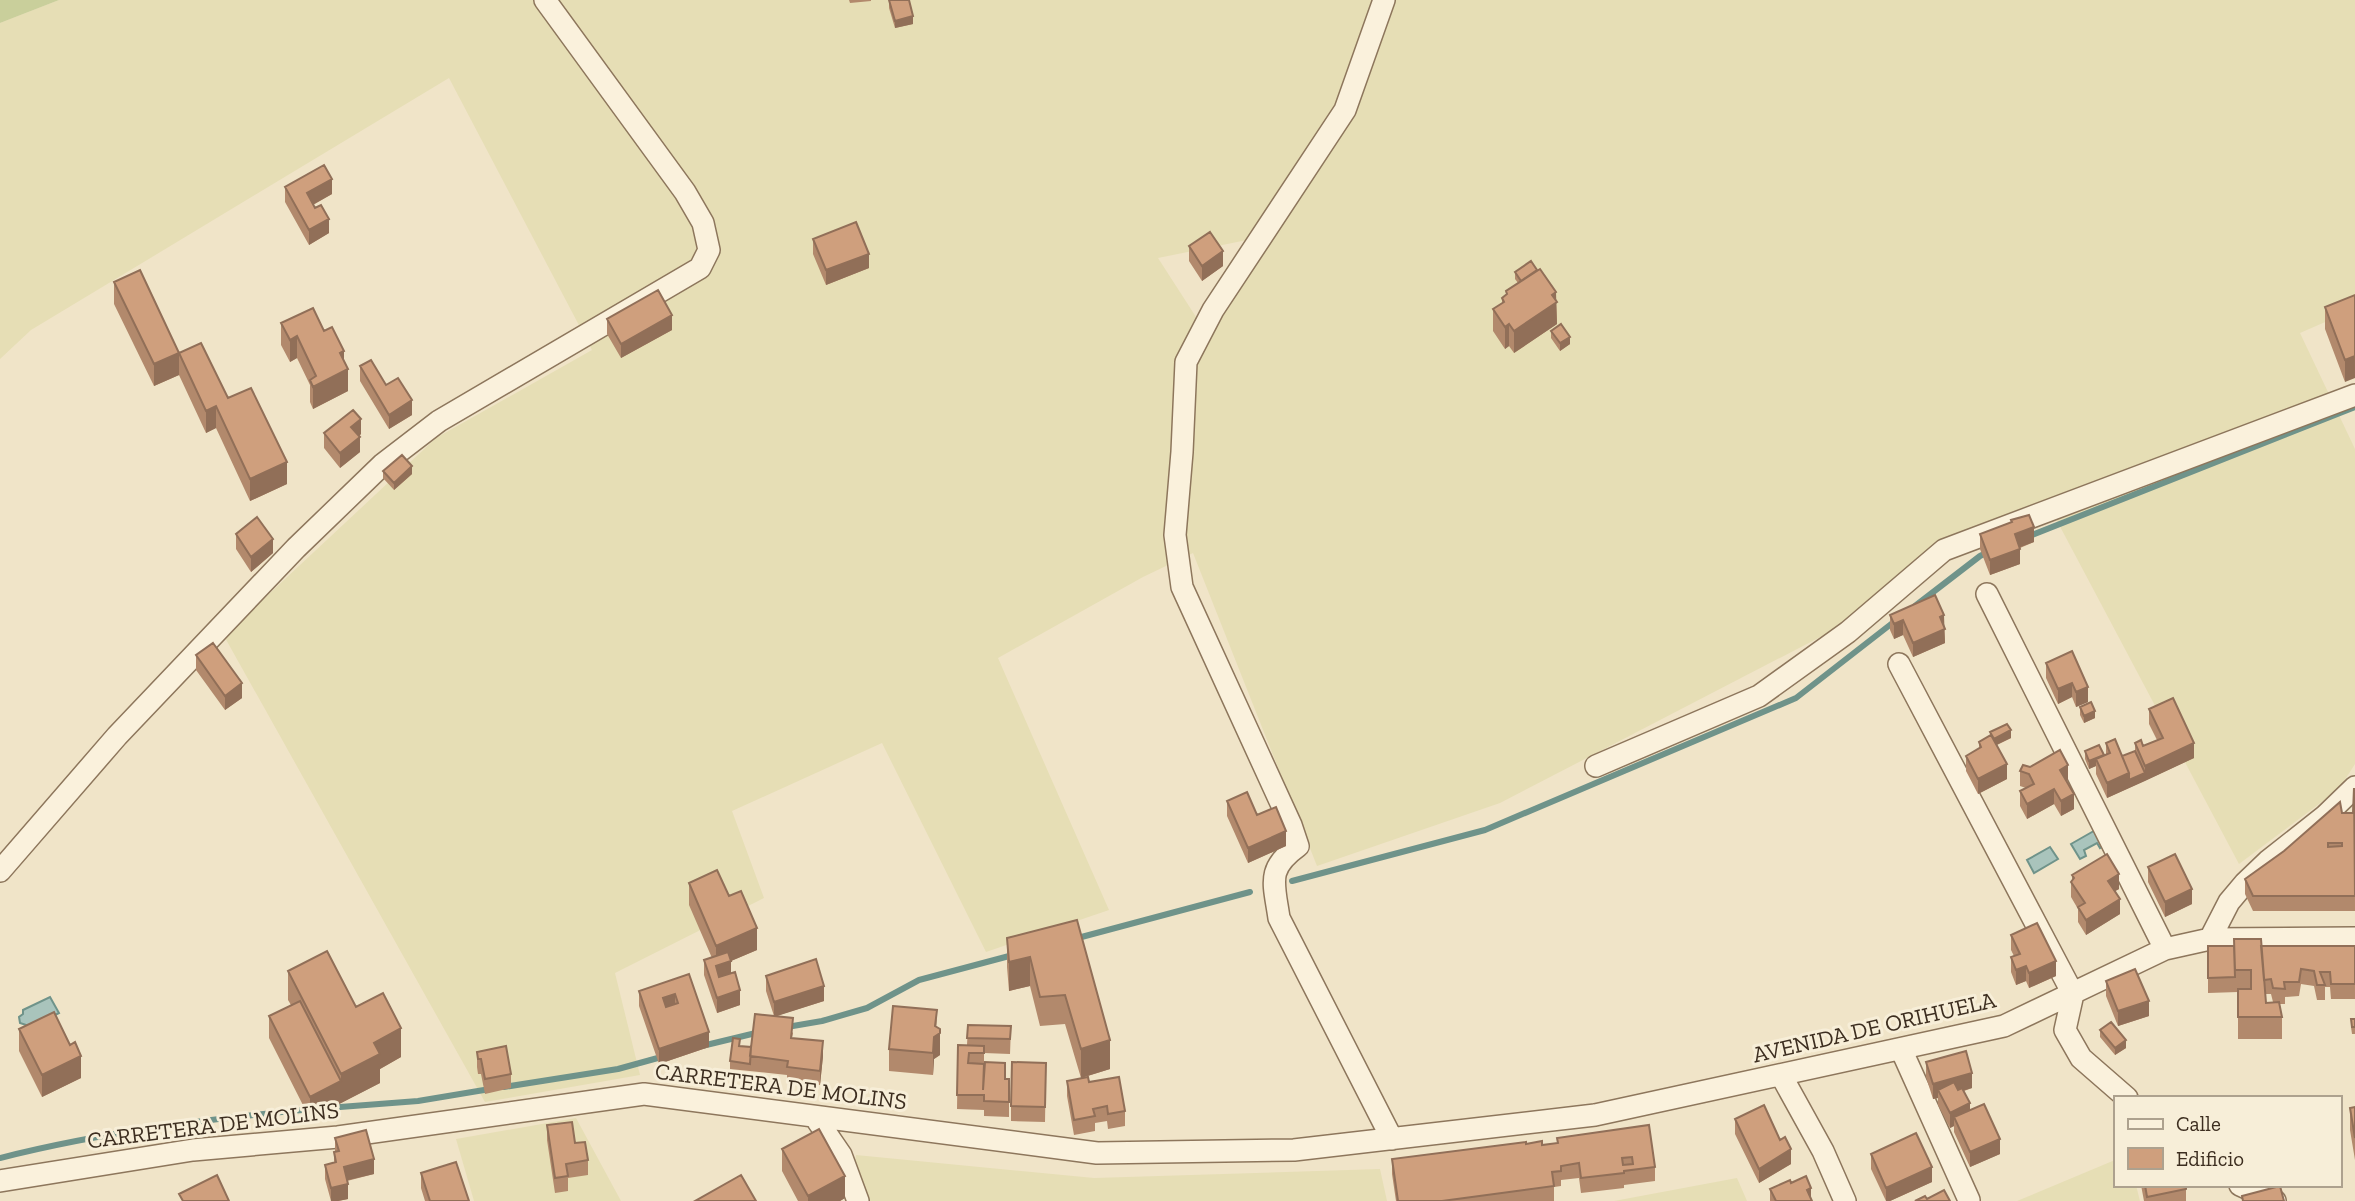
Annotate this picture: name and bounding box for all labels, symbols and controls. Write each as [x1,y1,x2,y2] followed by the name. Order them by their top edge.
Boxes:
[1750,985,1999,1069] street label: AVENIDA DE ORIHUELA
[654,1057,908,1115] street label: CARRETERA DE MOLINS
[86,1096,340,1154] street label: CARRETERA DE MOLINS
[2114,1096,2341,1187] legend
[2176,1111,2221,1136] text: Calle
[2176,1146,2244,1171] text: Edificio

